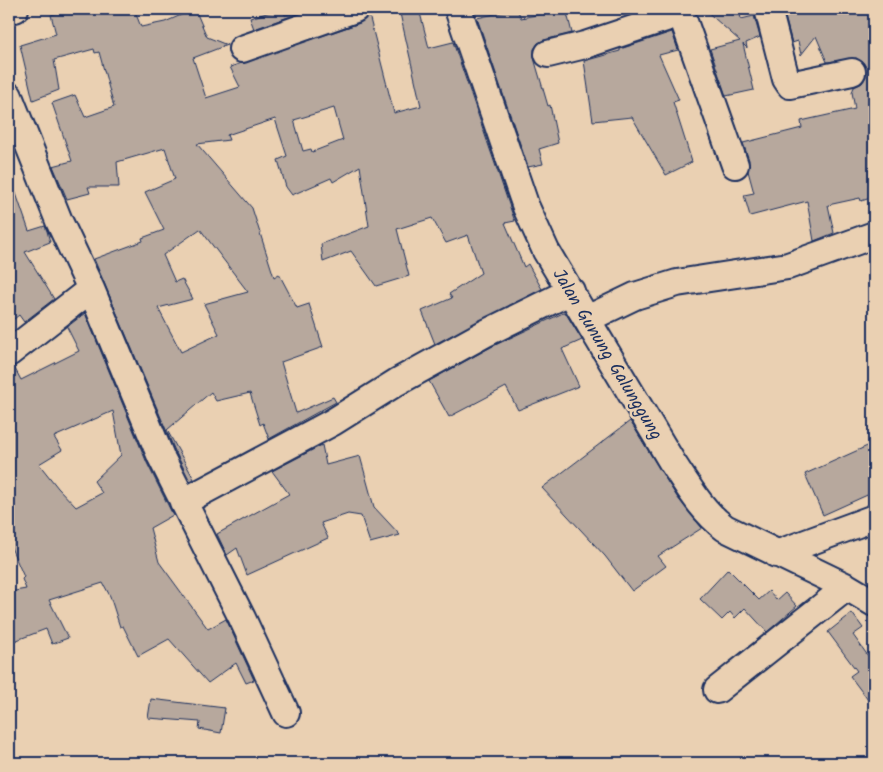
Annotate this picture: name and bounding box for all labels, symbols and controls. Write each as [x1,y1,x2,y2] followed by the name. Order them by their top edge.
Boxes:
[544,263,670,446] street label: Jalan Gunung Galunggung

